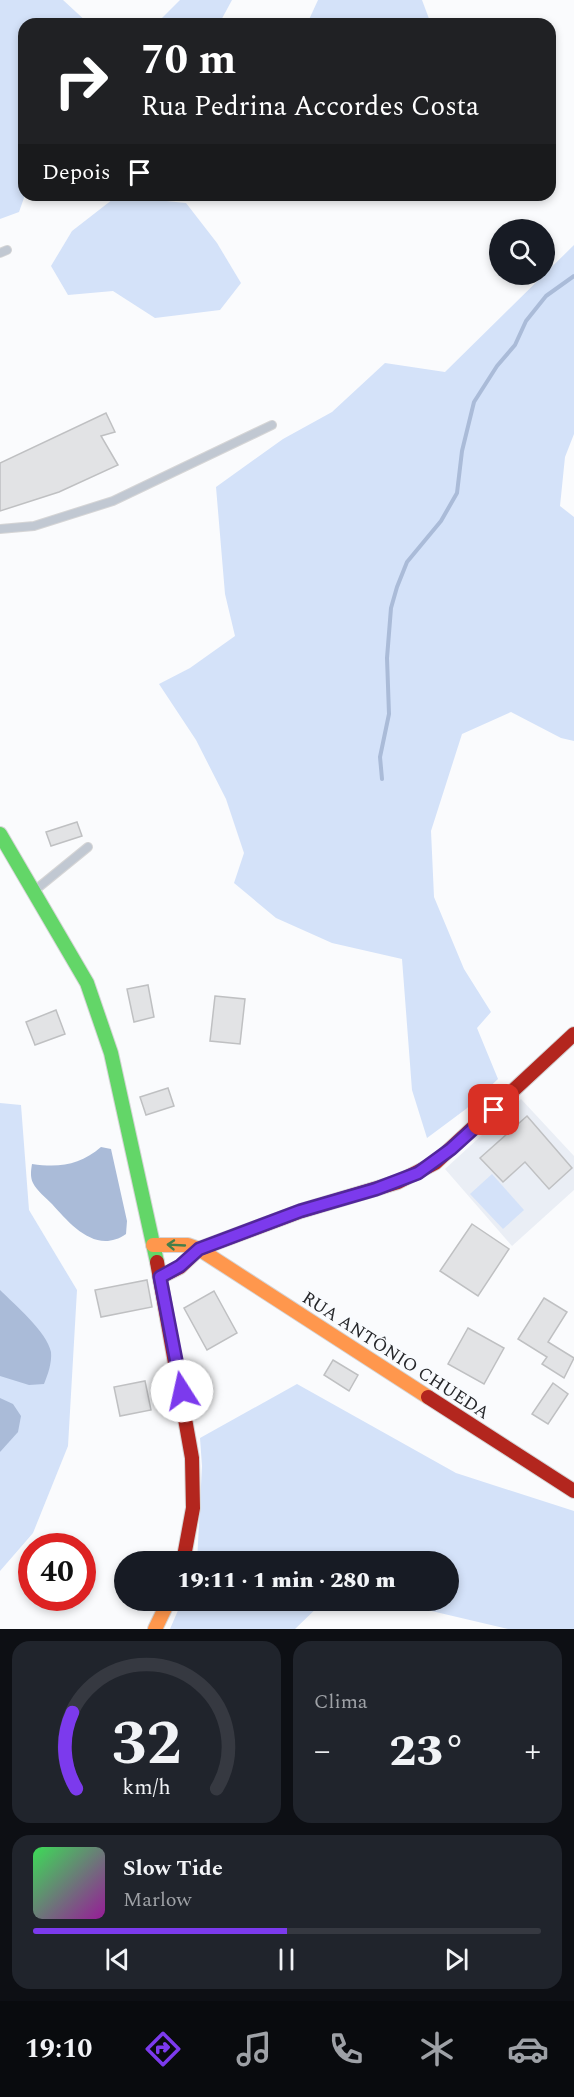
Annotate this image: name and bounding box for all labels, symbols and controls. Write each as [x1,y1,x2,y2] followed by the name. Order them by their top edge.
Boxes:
[141,29,236,92] text: 70 m
[42,42,120,120] icon: right
[141,86,479,128] text: Rua Pedrina Accordes Costa
[42,156,111,189] text: Depois
[123,156,156,189] icon: arrive
[489,219,555,285] map controls
[489,219,555,285] button: search
[468,1084,519,1135] pin
[477,1093,510,1126] icon: arrive
[167,1239,187,1250] one-way arrow
[297,1284,495,1426] street label: RUA ANTÔNIO CHUEDA
[150,1359,214,1423] position arrow
[18,1533,96,1611] speed limit sign: 40
[177,1564,396,1597] text: 19:11 · 1 min · 280 m
[314,1687,368,1717] text: Clima
[111,1697,182,1792] text: 32
[389,1717,466,1786] text: 23°
[314,1726,331,1776] text: −
[524,1726,541,1776] text: +
[122,1771,171,1804] text: km/h
[123,1852,223,1885] text: Slow Tide
[123,1885,192,1915] text: Marlow
[101,1943,134,1976] icon: previous
[270,1943,303,1976] icon: pause
[440,1943,473,1976] icon: next
[25,2028,93,2070] text: 19:10
[142,2028,184,2070] icon: directions
[233,2028,275,2070] icon: music
[325,2028,367,2070] icon: phone
[416,2028,458,2070] icon: climate
[507,2028,549,2070] icon: car

